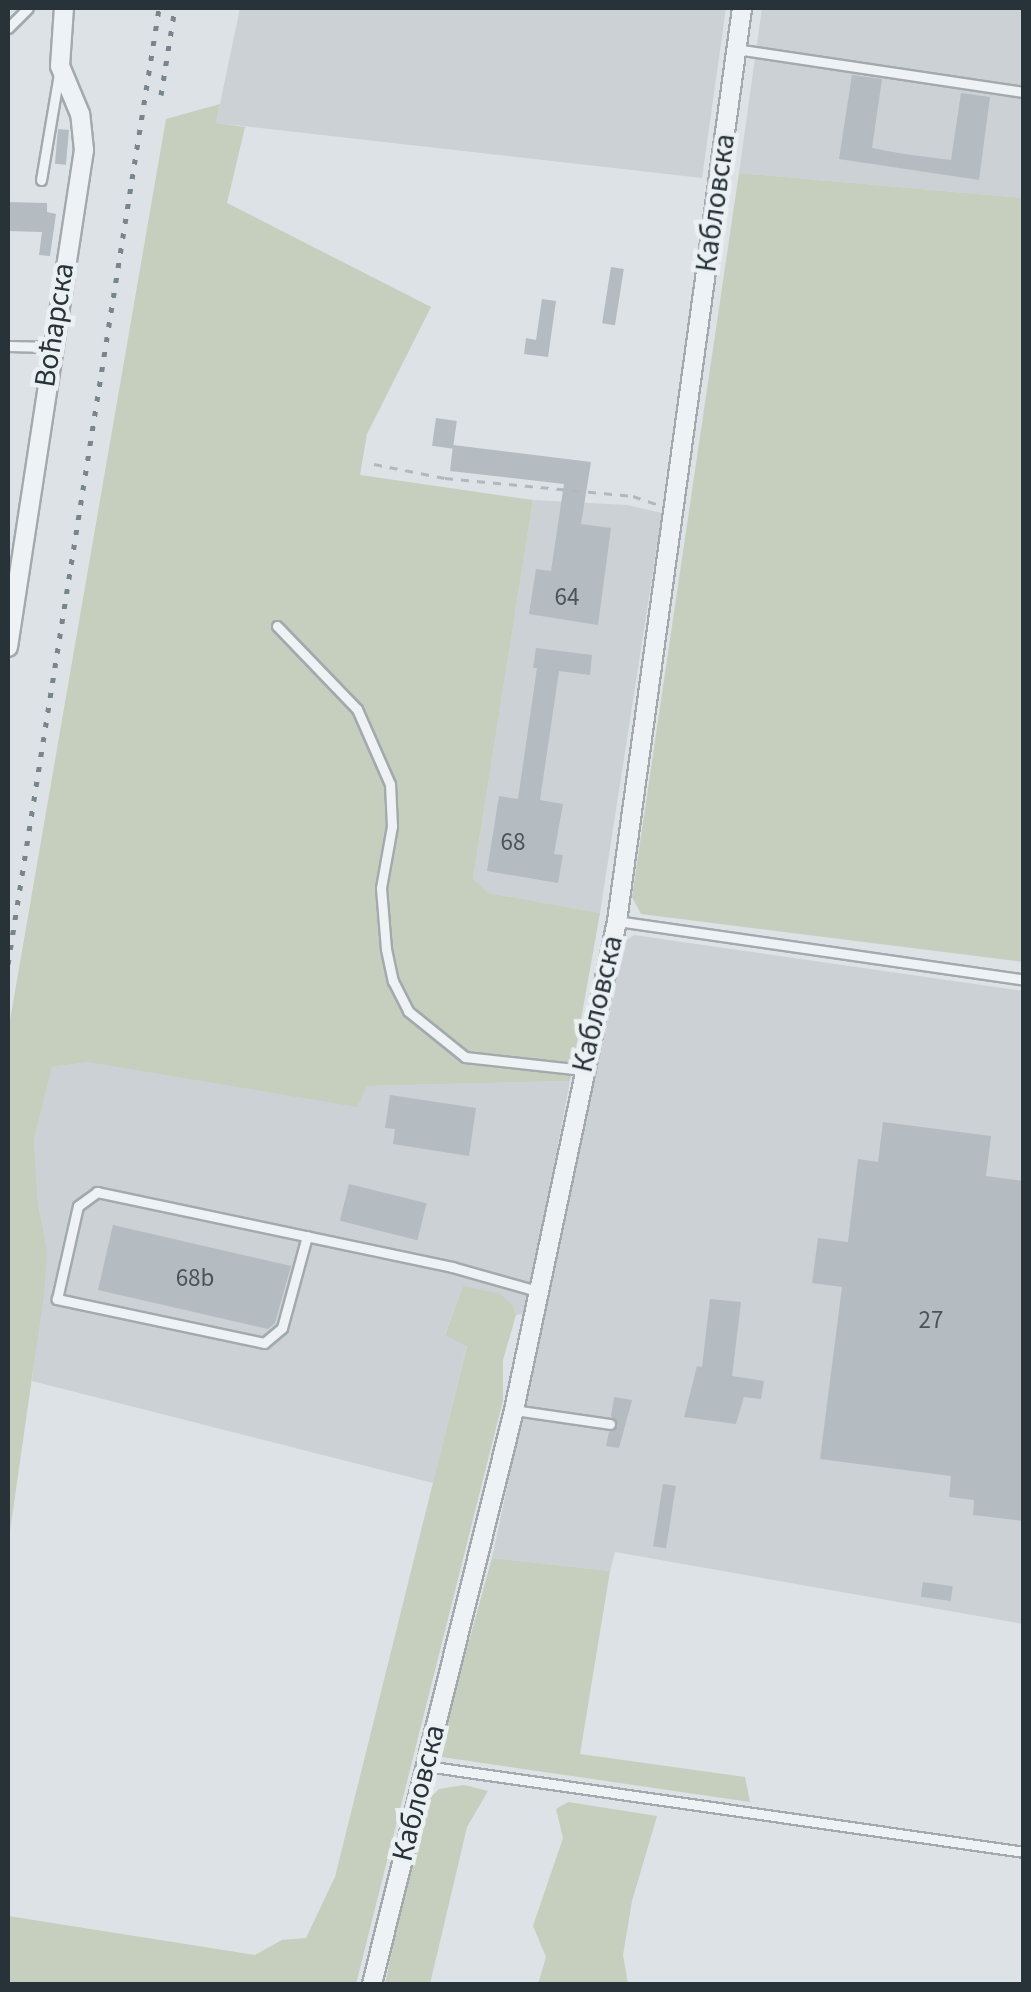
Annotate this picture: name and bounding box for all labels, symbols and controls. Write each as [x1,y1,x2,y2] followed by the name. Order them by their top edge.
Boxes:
[688,132,744,274] street label: Кабловска
[27,260,83,390] street label: Воћарска
[555,582,579,612] house number: 64
[501,827,525,857] house number: 68
[565,932,631,1076] street label: Кабловска
[176,1263,214,1293] house number: 68b
[919,1305,943,1335] house number: 27
[385,1721,453,1865] street label: Кабловска

